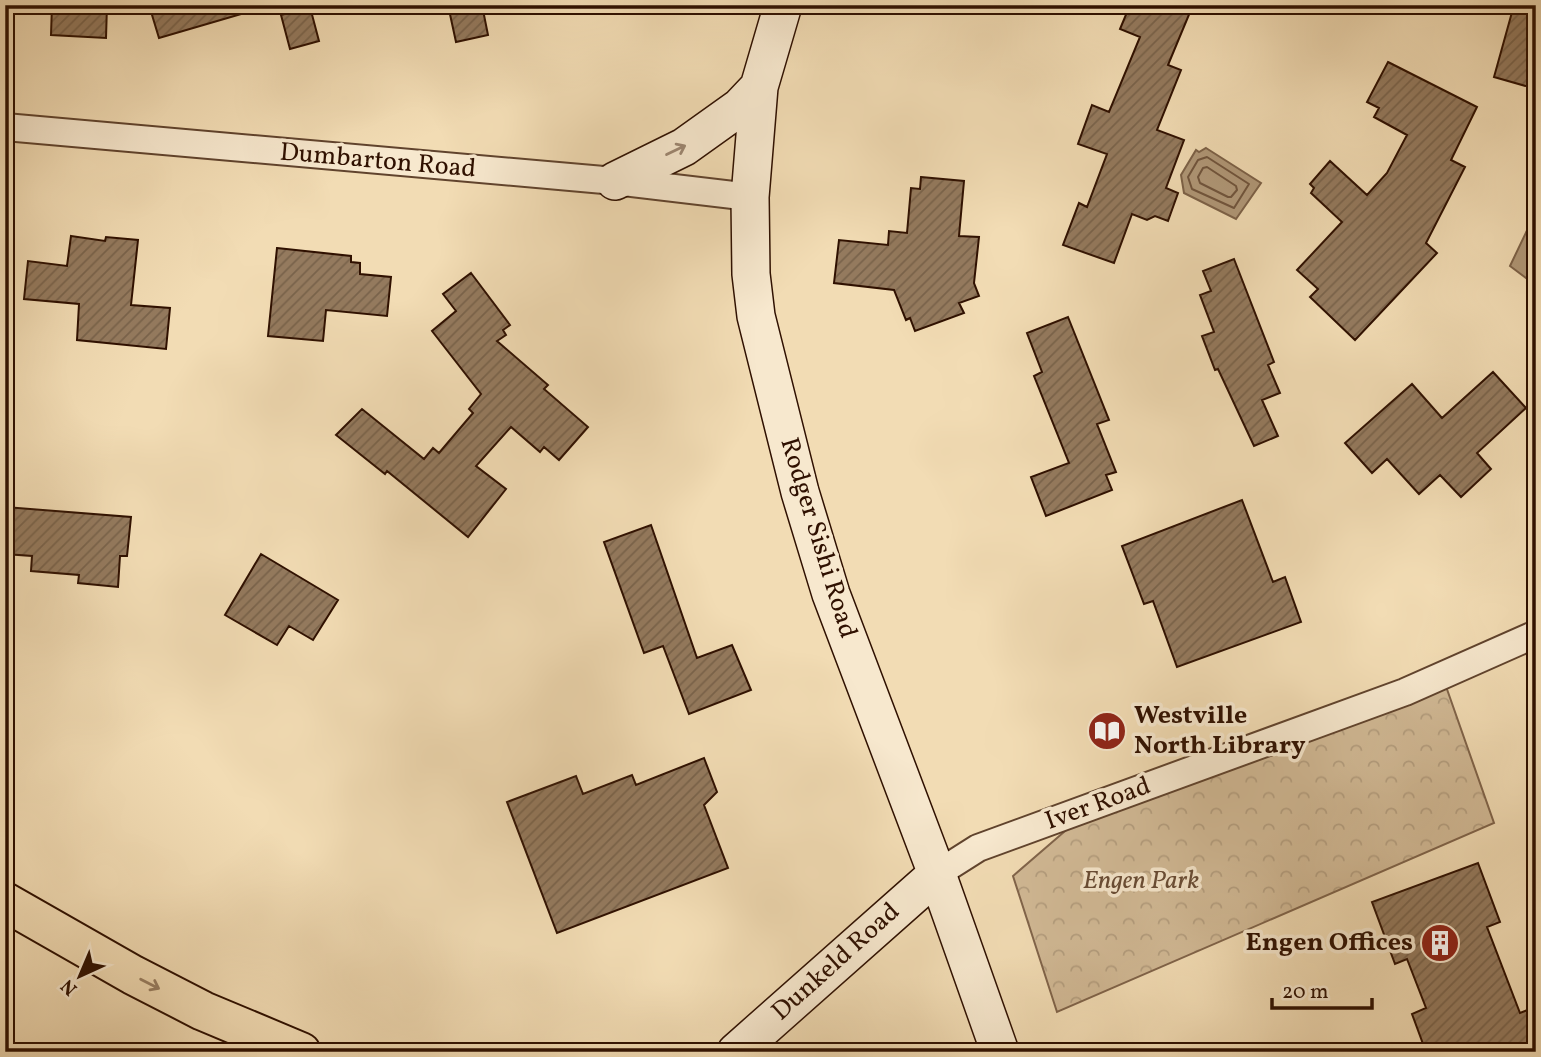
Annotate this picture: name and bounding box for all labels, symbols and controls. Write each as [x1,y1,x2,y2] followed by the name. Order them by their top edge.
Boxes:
[278,134,478,188] street label: Dumbarton Road
[665,143,686,157] one-way arrow
[770,433,866,643] street label: Rodger Sishi Road
[1134,698,1306,764] place label: Westville North Library
[1086,710,1128,752] library icon: Westville North Library
[1040,768,1156,840] street label: Iver Road
[1083,863,1199,899] park label: Engen Park
[764,895,908,1029] street label: Dunkeld Road
[1419,922,1461,964] building icon: Engen Offices
[1245,925,1413,961] place label: Engen Offices
[46,942,116,1012] north arrow
[1272,966,1371,1010] scale bar
[55,973,84,1001] text: N
[139,978,160,991] one-way arrow
[1282,978,1328,1007] text: 20 m

